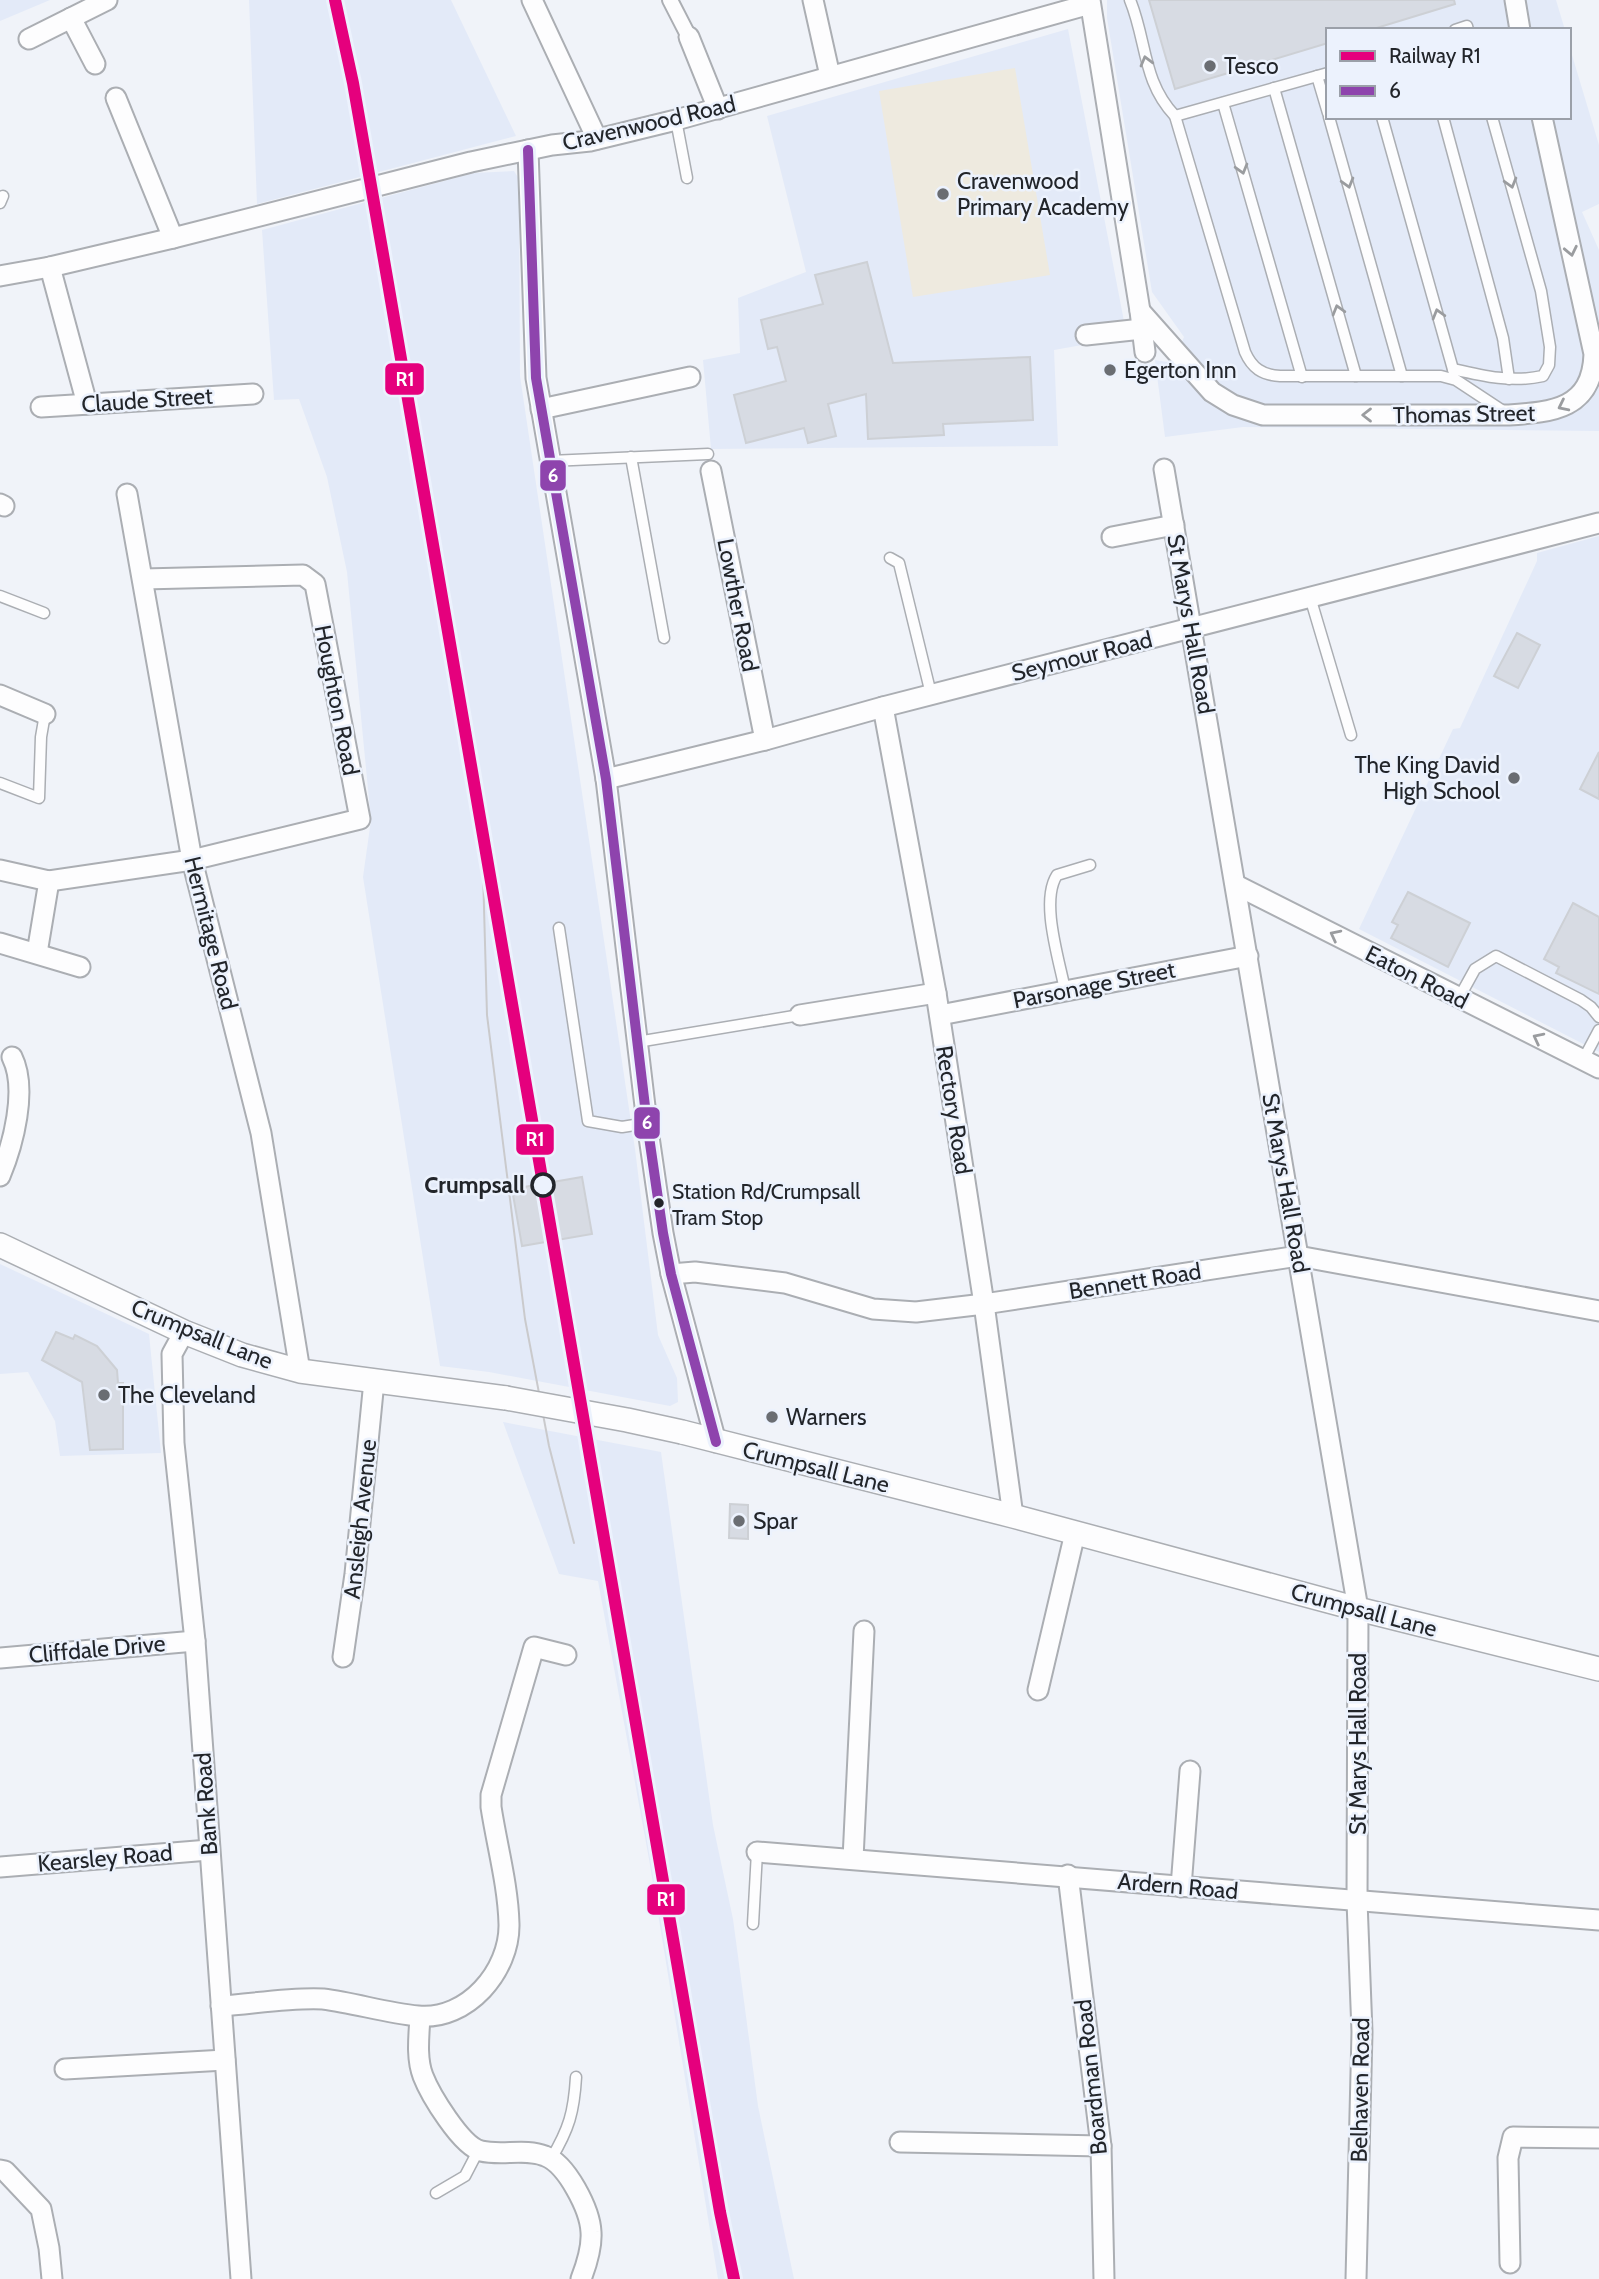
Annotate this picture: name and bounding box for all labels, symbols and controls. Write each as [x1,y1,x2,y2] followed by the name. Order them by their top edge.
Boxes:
[1326,28,1571,119] legend
[1389,43,1481,68] text: Railway R1
[1224,52,1279,80] place label: Tesco
[1140,55,1154,67] one-way arrow
[1202,58,1218,74] marker: Tesco
[1389,78,1401,103] text: 6
[560,89,738,157] street label: Cravenwood Road
[1233,162,1248,174] one-way arrow
[957,167,1129,221] place label: Cravenwood Primary Academy
[1339,177,1354,189] one-way arrow
[1503,177,1517,189] one-way arrow
[935,186,951,202] marker: Cravenwood Primary Academy
[1563,245,1578,257] one-way arrow
[1331,305,1346,317] one-way arrow
[1431,308,1446,320] one-way arrow
[1124,356,1237,384] place label: Egerton Inn
[384,362,425,396] line badge: R1
[1102,362,1118,378] marker: Egerton Inn
[396,368,414,391] text: R1
[80,381,214,419] street label: Claude Street
[1558,397,1570,411] one-way arrow
[1393,399,1536,429] street label: Thomas Street
[1362,407,1372,423] one-way arrow
[539,459,567,492] line badge: 6
[548,464,558,487] text: 6
[1161,532,1221,716] street label: St Marys Hall Road
[711,536,765,674] street label: Lowther Road
[309,622,365,778] street label: Houghton Road
[1009,625,1155,687] street label: Seymour Road
[1354,751,1501,805] place label: The King David High School
[1506,770,1522,786] marker: The King David High School
[178,853,244,1013] street label: Hermitage Road
[1330,930,1342,944] one-way arrow
[1361,939,1473,1015] street label: Eaton Road
[1010,955,1178,1014] street label: Parsonage Street
[1533,1032,1545,1046] one-way arrow
[930,1044,978,1176] street label: Rectory Road
[1256,1091,1316,1275] street label: St Marys Hall Road
[633,1106,661,1140] line badge: 6
[642,1111,652,1134] text: 6
[515,1123,555,1156] line badge: R1
[526,1128,544,1151] text: R1
[424,1171,525,1199] place label: Crumpsall
[531,1173,555,1197] marker: Crumpsall
[672,1179,860,1230] place label: Station Rd/Crumpsall Tram Stop
[652,1196,666,1210] marker: Station Rd/Crumpsall Tram Stop
[1067,1257,1203,1305] street label: Bennett Road
[127,1293,277,1375] street label: Crumpsall Lane
[118,1381,256,1409] place label: The Cleveland
[96,1387,112,1403] marker: The Cleveland
[786,1403,867,1431] place label: Warners
[764,1409,780,1425] marker: Warners
[740,1435,892,1499] street label: Crumpsall Lane
[338,1437,382,1600] street label: Ansleigh Avenue
[753,1507,798,1535] place label: Spar
[731,1513,747,1529] marker: Spar
[1288,1577,1440,1643] street label: Crumpsall Lane
[27,1629,167,1669] street label: Cliffdale Drive
[1344,1653,1372,1835] street label: St Marys Hall Road
[188,1752,224,1856] street label: Bank Road
[36,1838,174,1878] street label: Kearsley Road
[1117,1867,1239,1905] street label: Ardern Road
[646,1883,686,1916] line badge: R1
[657,1888,675,1911] text: R1
[1069,1998,1113,2156] street label: Boardman Road
[1345,2017,1375,2163] street label: Belhaven Road

